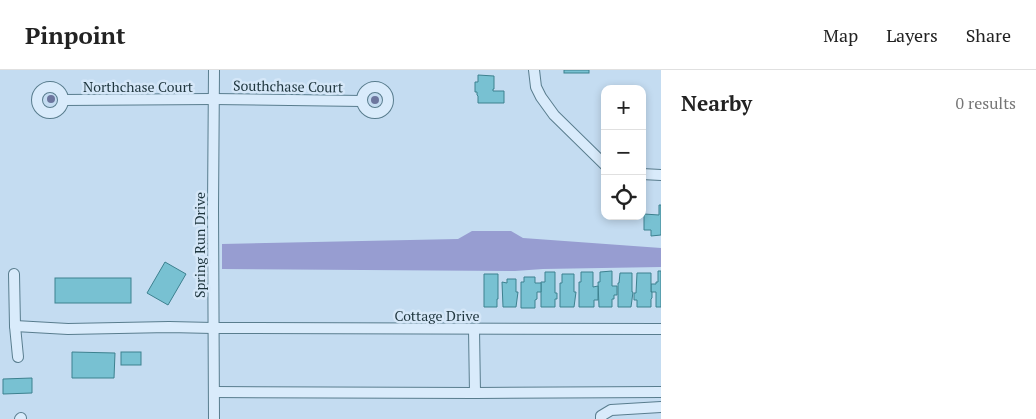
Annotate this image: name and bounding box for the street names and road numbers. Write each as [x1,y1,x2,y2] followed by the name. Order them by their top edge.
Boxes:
[233,76,344,96] street label: Southchase Court
[83,77,194,96] street label: Northchase Court
[190,192,209,298] street label: Spring Run Drive
[395,306,479,325] street label: Cottage Drive

